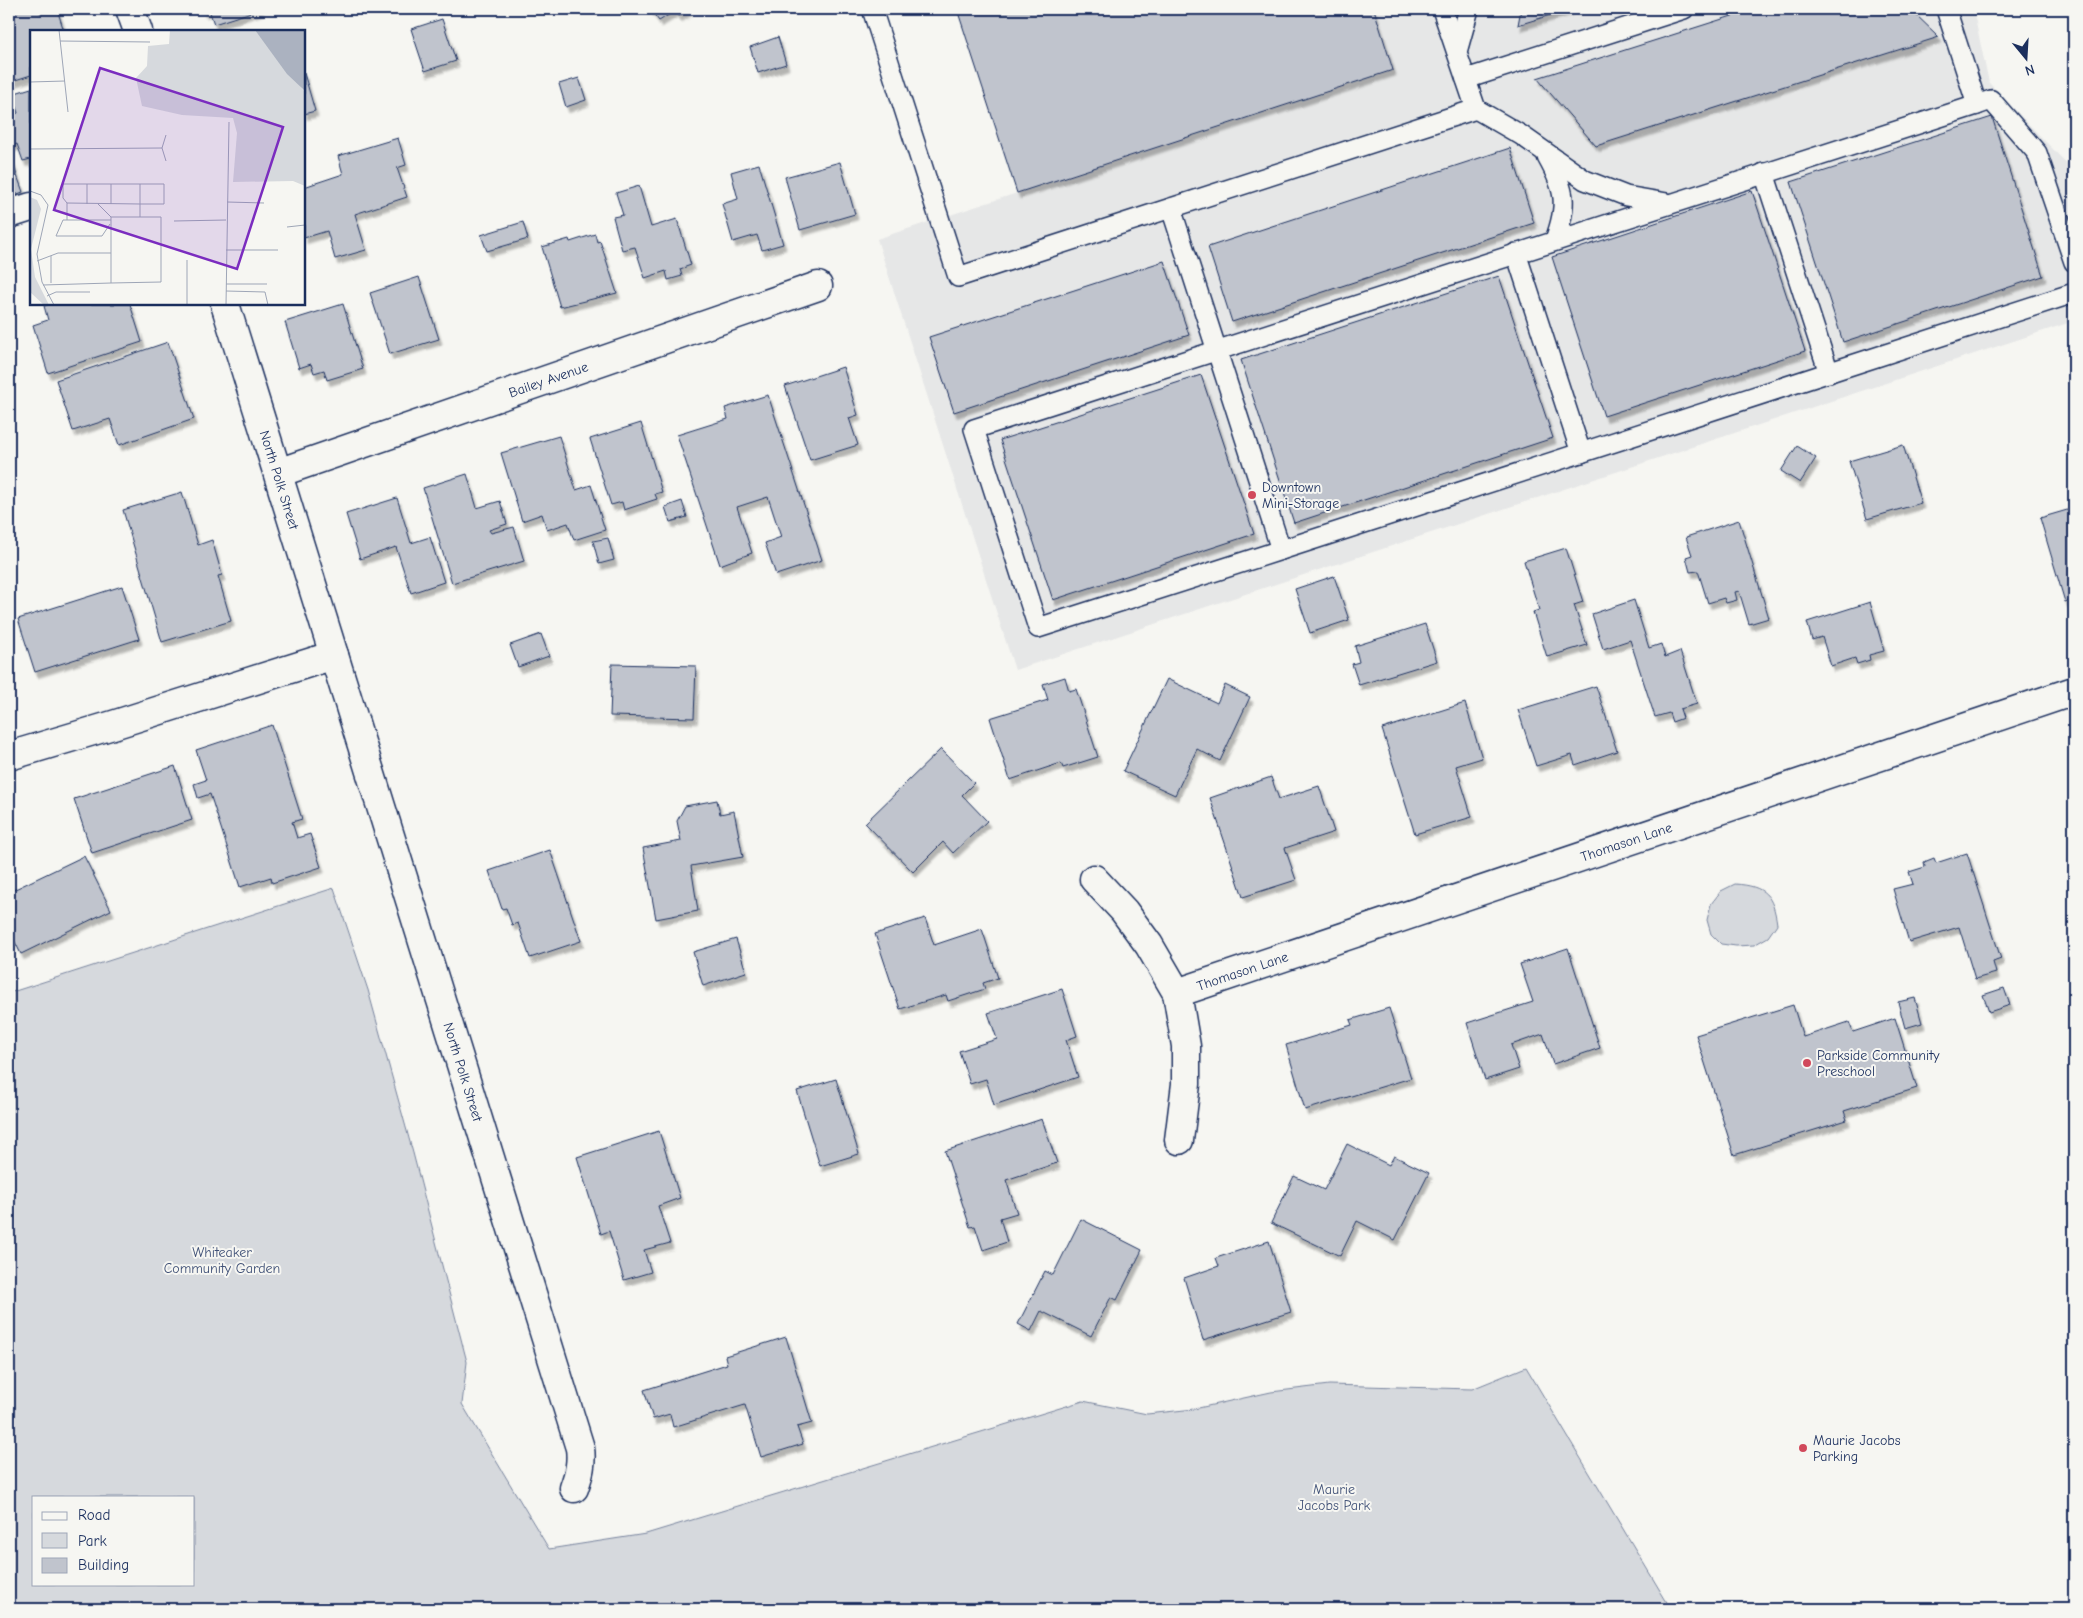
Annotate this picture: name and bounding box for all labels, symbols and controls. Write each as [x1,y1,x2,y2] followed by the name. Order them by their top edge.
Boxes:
[30,30,305,305] inset map
[2000,32,2050,82] north arrow
[2023,60,2037,79] text: N
[506,358,590,401] street label: Bailey Avenue
[256,428,303,532] street label: North Polk Street
[1262,479,1339,512] place label: Downtown Mini-Storage
[1246,489,1258,501] marker: Downtown Mini-Storage
[1578,818,1674,865] street label: Thomason Lane
[1194,948,1290,994] street label: Thomason Lane
[440,1020,487,1124] street label: North Polk Street
[1817,1047,1940,1080] place label: Parkside Community Preschool
[1801,1057,1813,1069] marker: Parkside Community Preschool
[164,1244,280,1277] park label: Whiteaker Community Garden
[1813,1432,1901,1465] place label: Maurie Jacobs Parking
[1797,1442,1809,1454] marker: Maurie Jacobs Parking
[1298,1481,1370,1514] park label: Maurie Jacobs Park
[32,1496,195,1586] legend
[78,1506,110,1524] text: Road
[78,1532,107,1550] text: Park
[78,1556,129,1574] text: Building

